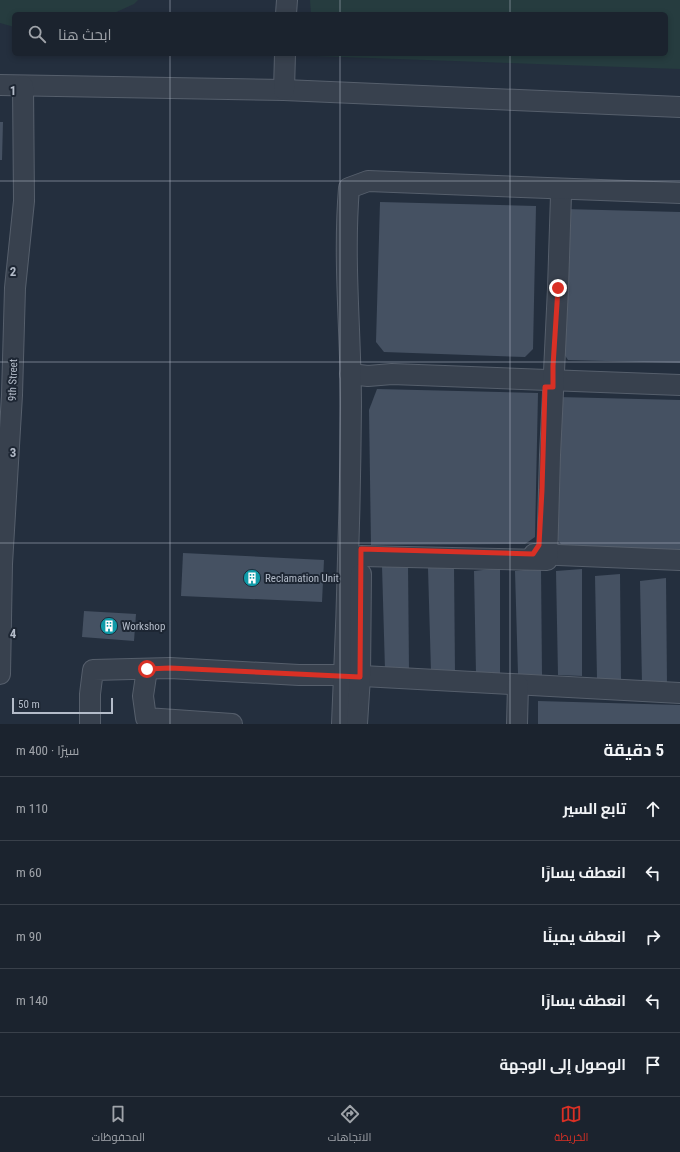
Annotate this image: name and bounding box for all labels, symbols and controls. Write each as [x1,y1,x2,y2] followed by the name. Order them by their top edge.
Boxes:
[12,12,668,56] search box
[26,23,48,45] icon: search
[58,26,112,44] text: ابحث هنا
[10,83,16,98] text: 1
[10,264,17,279] text: 2
[549,279,567,297] route end
[6,359,20,401] street label: 9th Street
[10,445,16,460] text: 3
[242,568,262,588] building icon: Reclamation Unit
[265,572,339,585] place label: Reclamation Unit
[99,616,119,636] building icon: Workshop
[122,620,165,633] place label: Workshop
[10,626,17,641] text: 4
[138,660,156,678] route start
[12,696,113,715] scale bar
[18,698,40,711] text: 50 m
[603,740,664,760] text: 5 دقيقة
[16,743,79,758] text: سيرًا · 400 m
[642,798,664,820] icon: ahead
[563,800,626,818] text: تابع السير
[16,801,48,816] text: 110 m
[642,862,664,884] icon: left
[541,864,626,882] text: انعطف يسارًا
[16,865,42,880] text: 60 m
[642,926,664,948] icon: right
[543,928,626,946] text: انعطف يمينًا
[16,929,42,944] text: 90 m
[642,990,664,1012] icon: left
[541,992,626,1010] text: انعطف يسارًا
[16,993,48,1008] text: 140 m
[642,1054,664,1076] icon: arrive
[500,1056,626,1074] text: الوصول إلى الوجهة
[91,1103,145,1147] tab: المحفوظات
[328,1103,371,1147] tab: الاتجاهات
[554,1103,589,1147] tab: الخريطة

